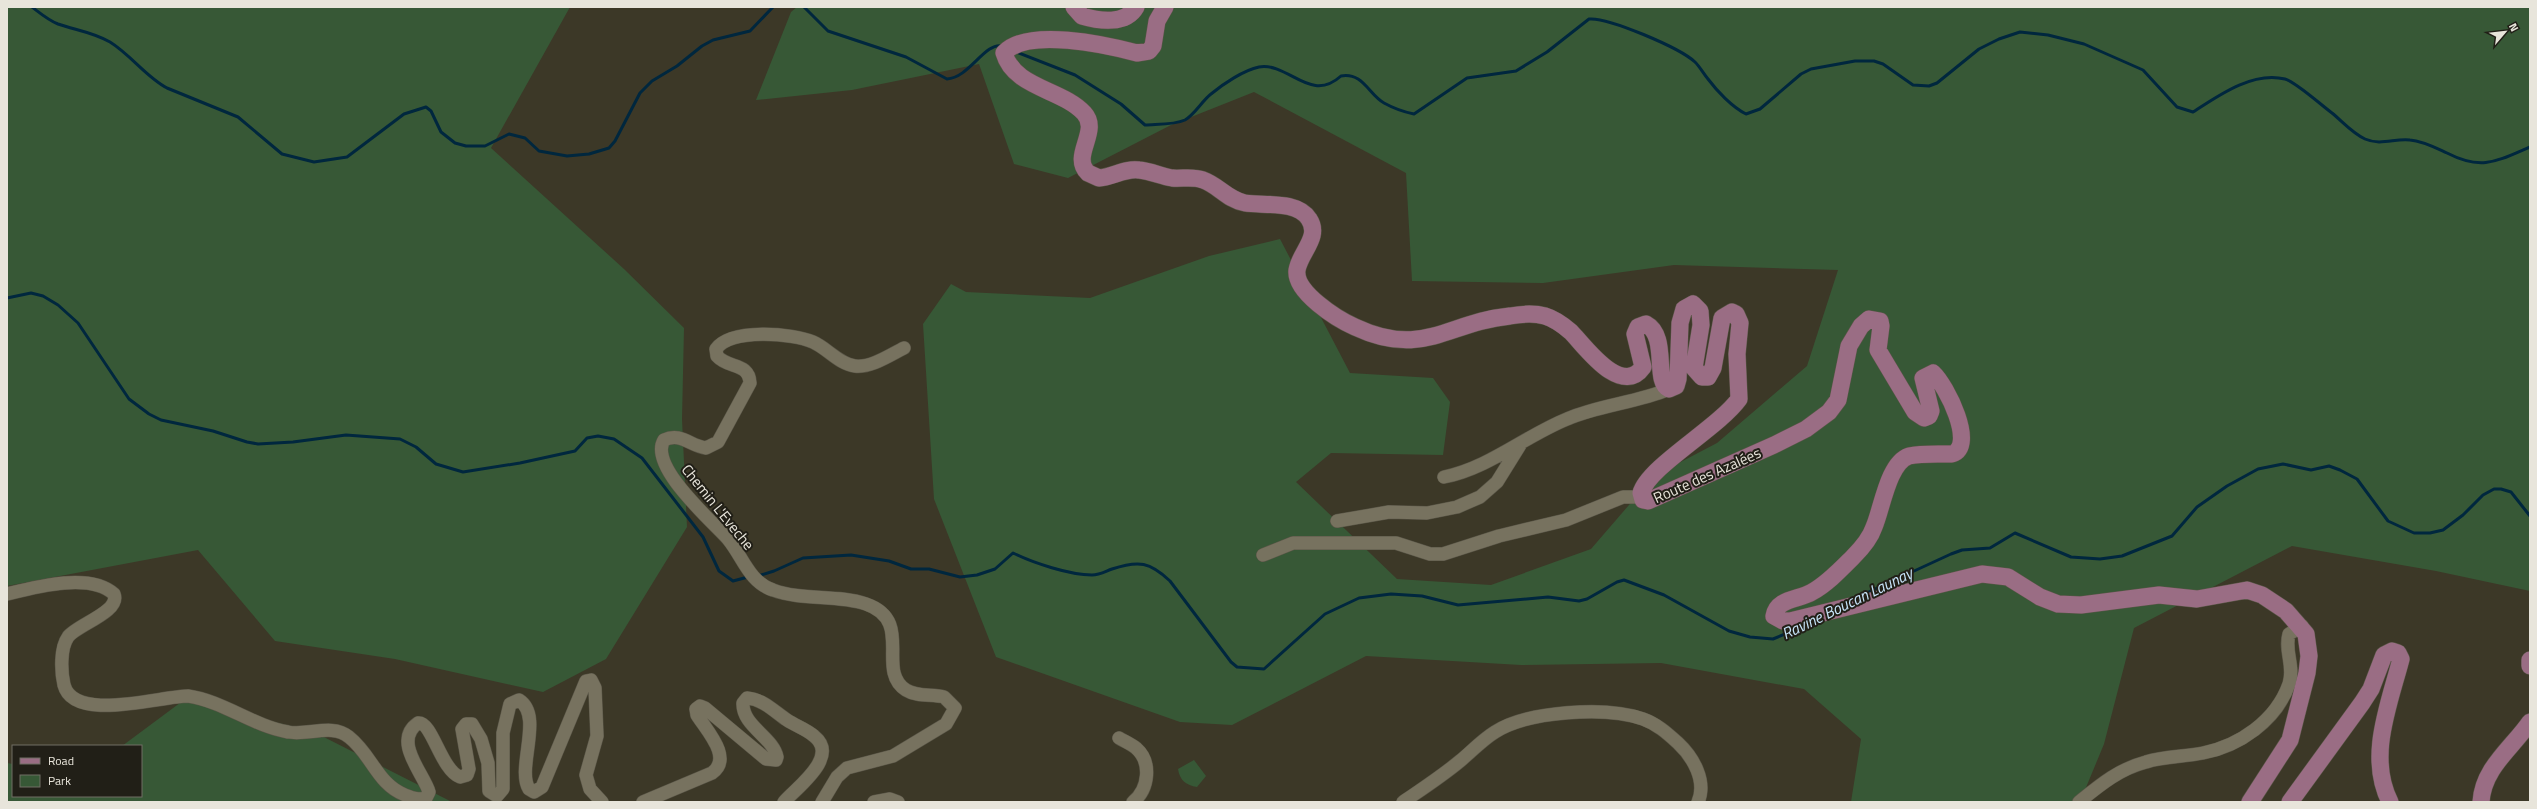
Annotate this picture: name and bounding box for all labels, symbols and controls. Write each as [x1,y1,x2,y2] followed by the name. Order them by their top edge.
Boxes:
[2485,12,2525,52] north arrow
[2505,20,2523,34] text: N
[1649,441,1765,509] street label: Route des Azalées
[676,459,760,555] street label: Chemin L'Eveche
[1777,560,1918,645] water label: Ravine Boucan Launay
[12,745,142,797] legend
[48,751,74,770] text: Road
[48,771,71,790] text: Park

